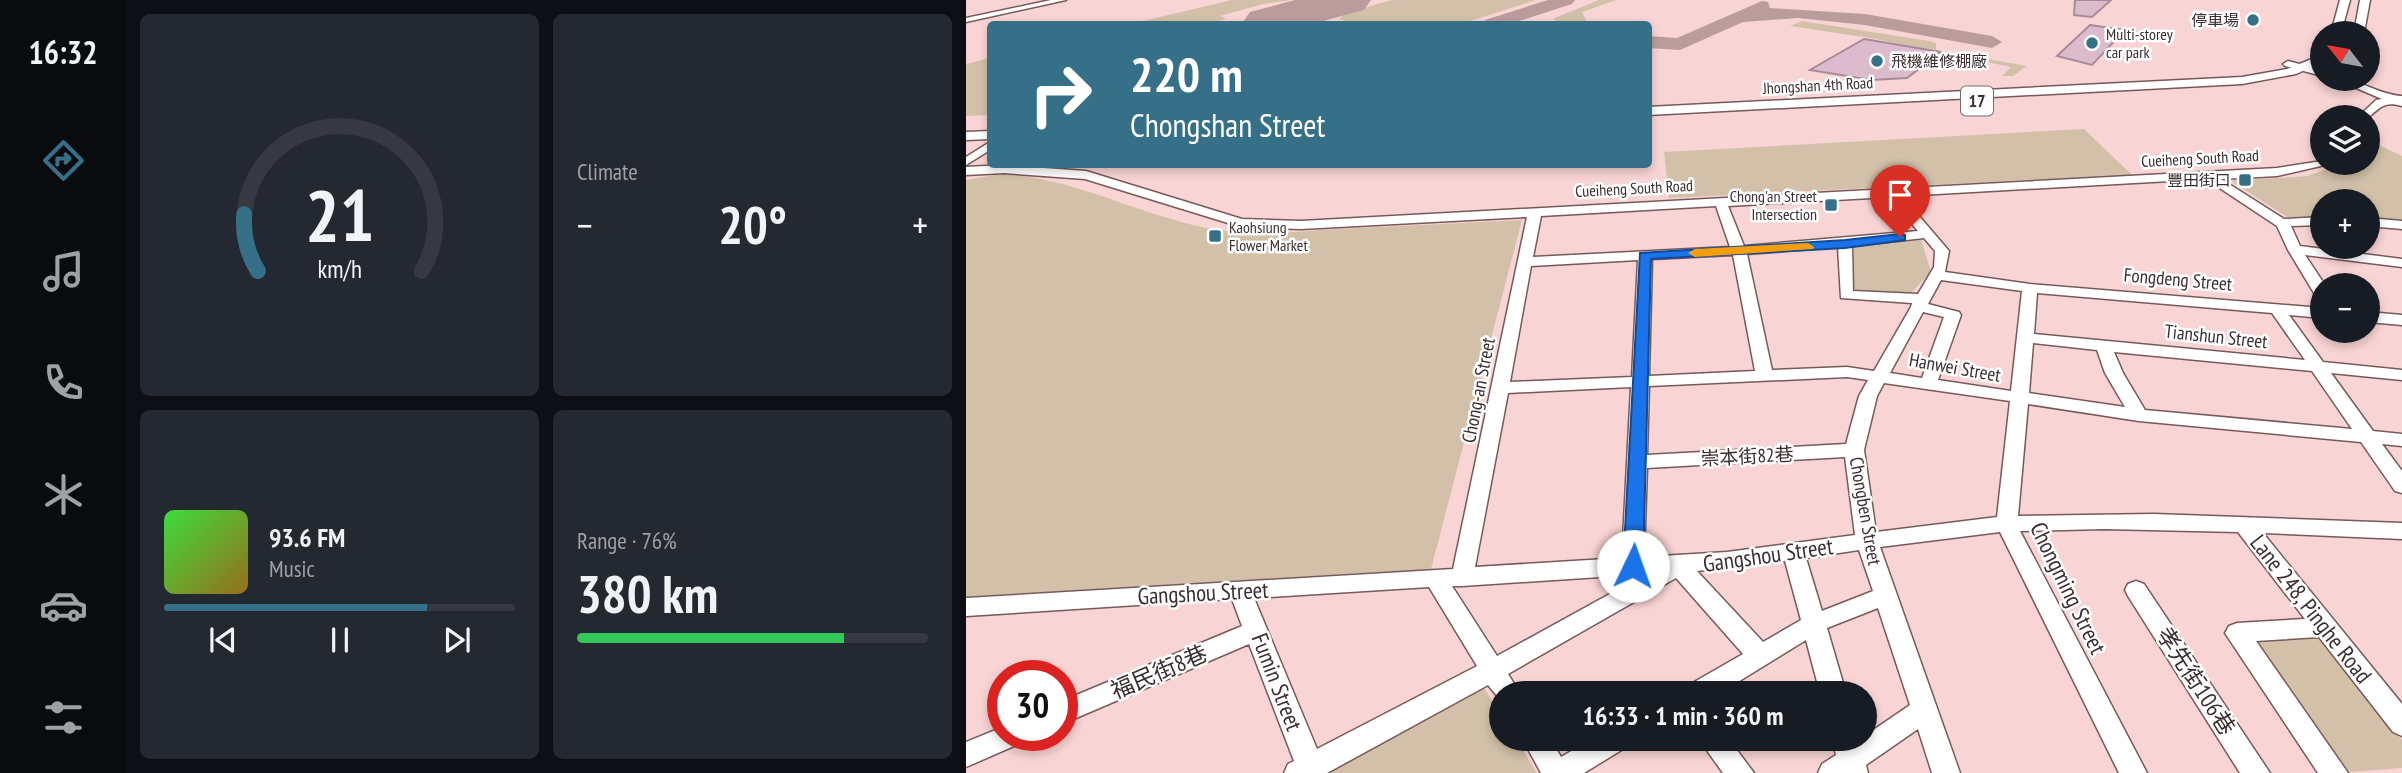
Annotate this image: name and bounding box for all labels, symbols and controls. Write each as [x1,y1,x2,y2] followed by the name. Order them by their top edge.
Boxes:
[2191,10,2239,30] place label: 停車場
[2245,12,2261,28] marker: 停車場
[2310,21,2380,91] north arrow
[2310,21,2380,343] map controls
[2106,24,2173,62] place label: Multi-storey car park
[28,31,98,73] text: 16:32
[2084,35,2100,51] marker: Multi-storey car park
[1130,42,1243,106] text: 220 m
[1015,49,1106,140] icon: right
[1891,51,1987,71] place label: 飛機維修棚廠
[1869,53,1885,69] marker: 飛機維修棚廠
[1761,72,1874,98] street label: Jhongshan 4th Road
[1961,86,1993,116] road number: 17
[1130,104,1325,146] text: Chongshan Street
[2310,105,2380,175] button: layers
[39,136,88,185] icon: directions
[2141,145,2259,171] street label: Cueiheng South Road
[577,157,638,186] text: Climate
[1870,165,1930,237] pin
[305,167,374,261] text: 21
[2167,170,2231,190] place label: 豐田街口
[2237,172,2253,188] marker: 豐田街口
[1575,175,1693,201] street label: Cueiheng South Road
[1881,176,1919,214] icon: arrive
[1730,186,1818,224] place label: Chong'an Street Intersection
[2310,189,2380,259] button: +
[718,191,787,258] text: 20°
[1823,197,1839,213] marker: Chong'an Street Intersection
[577,200,593,249] text: −
[912,200,928,249] text: +
[1229,217,1308,255] place label: Kaohsiung Flower Market
[1207,228,1223,244] marker: Kaohsiung Flower Market
[39,247,88,296] icon: music
[317,253,362,285] text: km/h
[2123,262,2234,296] street label: Fongdeng Street
[2310,273,2380,343] button: −
[2163,319,2269,353] street label: Tianshun Street
[1456,335,1500,445] street label: Chong-an Street
[1907,347,2003,387] street label: Hanwei Street
[39,358,88,407] icon: phone
[1700,442,1794,470] street label: 崇本街82巷
[1845,455,1887,568] street label: Chongben Street
[39,470,88,519] icon: climate
[2024,517,2113,659] street label: Chongming Street
[269,521,345,554] text: 93.6 FM
[577,526,677,555] text: Range · 76%
[1596,529,1670,603] position arrow
[2244,529,2378,689] street label: Lane 248, Pinghe Road
[1701,531,1835,578] street label: Gangshou Street
[269,554,315,583] text: Music
[577,560,718,627] text: 380 km
[1137,575,1270,610] street label: Gangshou Street
[39,581,88,630] icon: car
[204,621,242,659] icon: previous
[321,621,359,659] icon: pause
[438,621,476,659] icon: next
[2151,621,2242,740] street label: 孝先街106巷
[1246,629,1310,735] street label: Fumin Street
[1106,638,1212,705] street label: 福民街8巷
[987,660,1078,751] speed limit sign: 30
[39,693,88,742] icon: filters
[1583,699,1783,732] text: 16:33 · 1 min · 360 m

